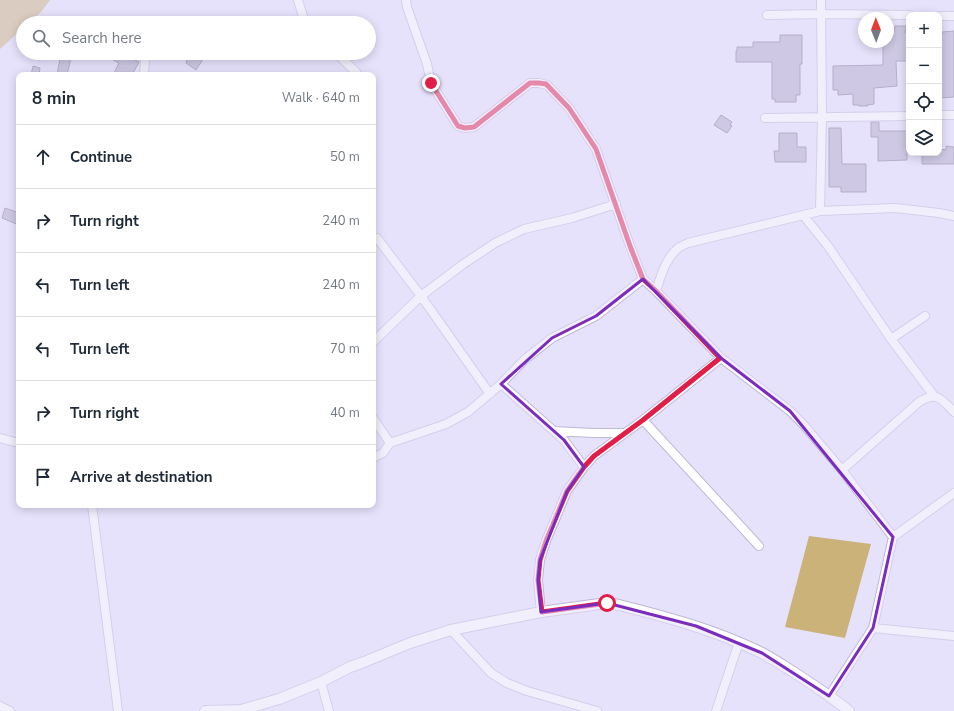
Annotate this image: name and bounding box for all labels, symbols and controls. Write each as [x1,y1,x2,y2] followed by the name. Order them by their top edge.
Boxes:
[858,12,894,48] north arrow
[906,12,942,156] map controls
[906,12,942,48] button: +
[16,16,376,60] search box
[30,27,52,49] icon: search
[62,28,142,48] text: Search here
[906,48,942,84] button: −
[422,74,440,92] route end
[906,84,942,120] button: locate
[32,87,76,110] text: 8 min
[282,89,360,107] text: Walk · 640 m
[906,120,942,156] button: layers
[32,146,54,168] icon: ahead
[70,147,132,167] text: Continue
[330,148,360,166] text: 50 m
[32,210,54,232] icon: right
[70,211,139,231] text: Turn right
[322,212,360,230] text: 240 m
[32,274,54,296] icon: left
[70,275,129,295] text: Turn left
[322,276,360,294] text: 240 m
[32,338,54,360] icon: left
[70,339,129,359] text: Turn left
[330,340,360,358] text: 70 m
[32,402,54,424] icon: right
[70,403,139,423] text: Turn right
[330,404,360,422] text: 40 m
[32,466,54,488] icon: arrive
[70,467,213,487] text: Arrive at destination
[598,594,616,612] route start

